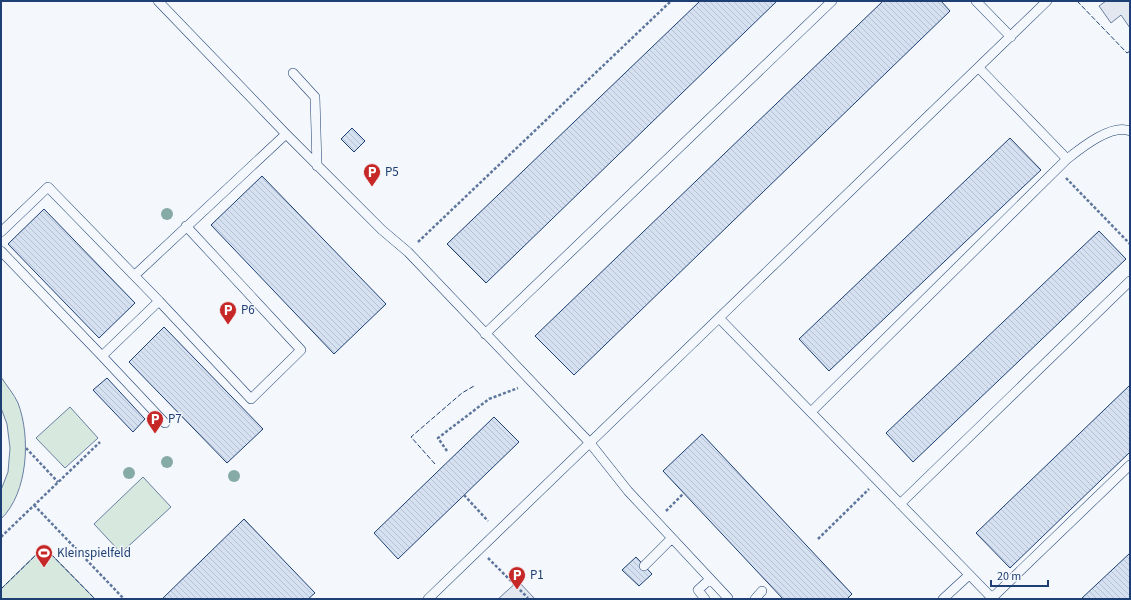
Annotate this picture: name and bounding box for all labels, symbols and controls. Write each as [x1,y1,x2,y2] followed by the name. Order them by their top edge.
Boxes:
[362,162,382,187] parking icon: P5
[385,163,399,181] place label: P5
[218,300,238,325] parking icon: P6
[241,301,255,319] place label: P6
[145,409,165,434] parking icon: P7
[168,410,182,428] place label: P7
[34,543,54,568] sports icon: Kleinspielfeld
[57,544,131,562] place label: Kleinspielfeld
[991,562,1048,588] scale bar
[507,565,527,590] parking icon: P1
[530,566,544,584] place label: P1
[997,568,1021,585] text: 20 m

